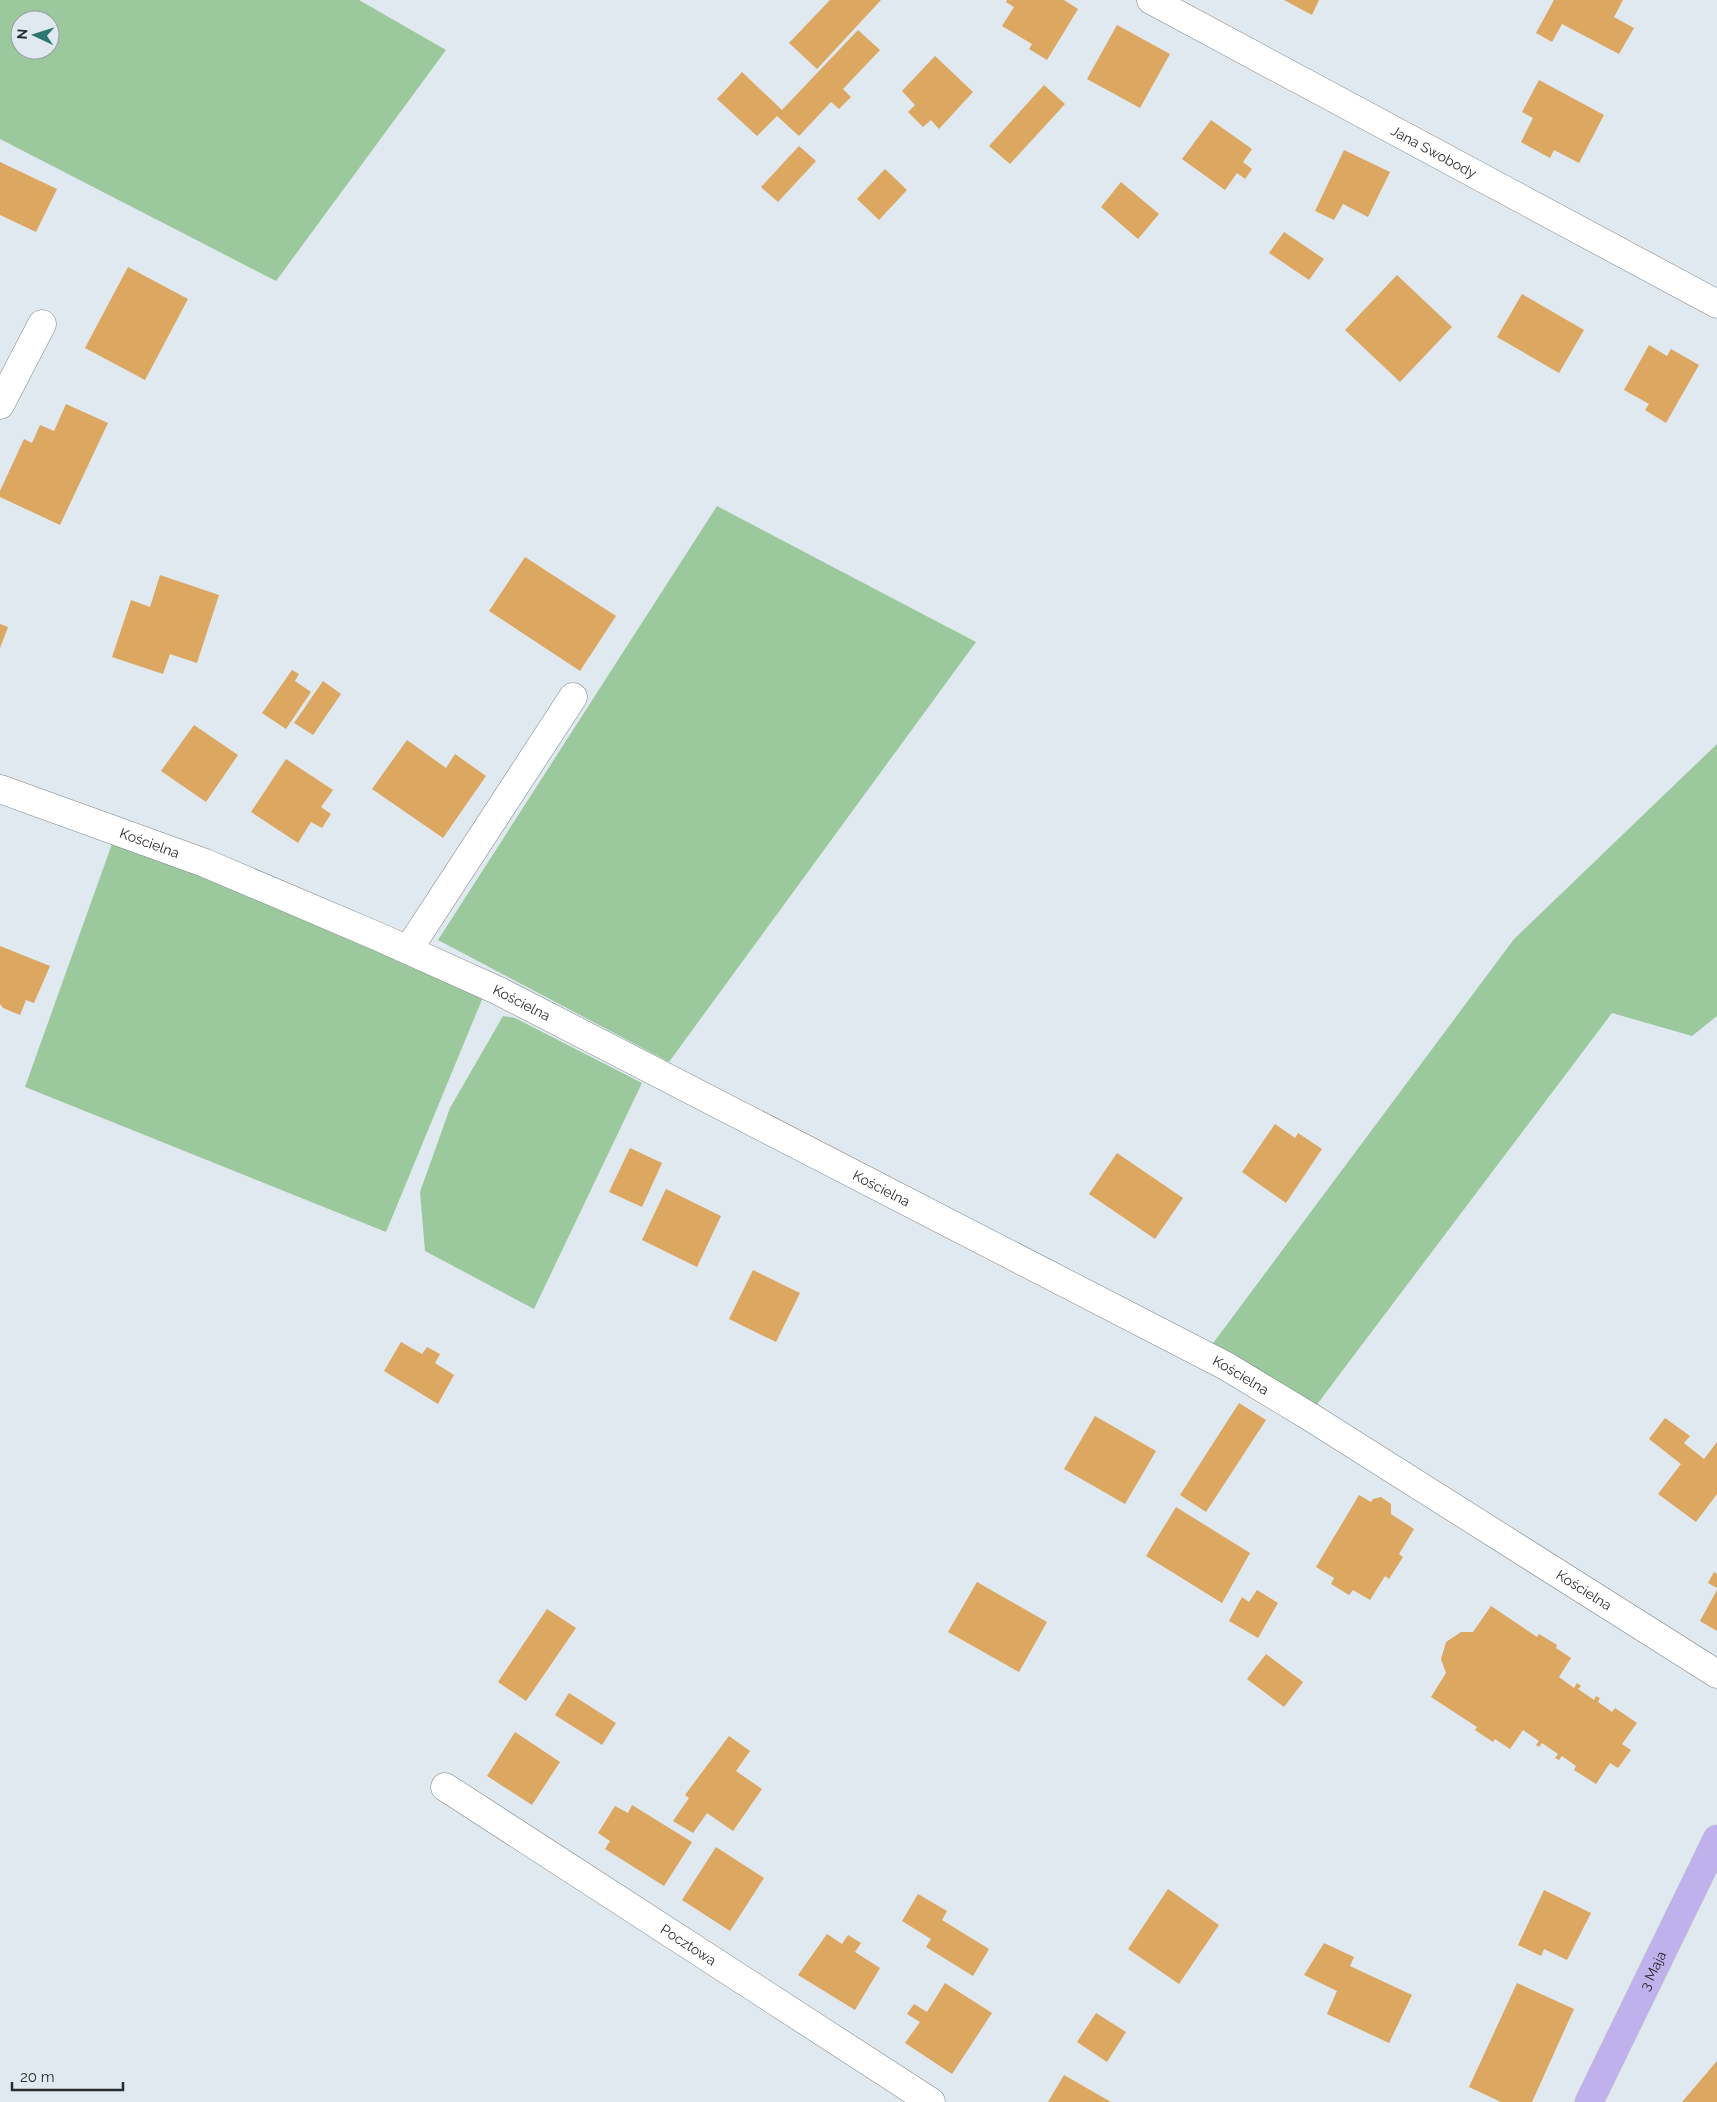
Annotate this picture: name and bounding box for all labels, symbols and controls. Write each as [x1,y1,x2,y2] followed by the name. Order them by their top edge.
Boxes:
[10,10,60,60] north arrow
[14,28,30,40] text: N
[1388,122,1480,182] street label: Jana Swobody
[118,825,182,861] street label: Kościelna
[490,981,553,1024] street label: Kościelna
[850,1167,913,1210] street label: Kościelna
[1210,1353,1272,1398] street label: Kościelna
[1553,1567,1615,1613] street label: Kościelna
[658,1921,719,1969] street label: Pocztowa
[1637,1948,1669,1993] street label: 3 Maja
[12,2060,124,2092] scale bar
[20,2068,55,2086] text: 20 m

